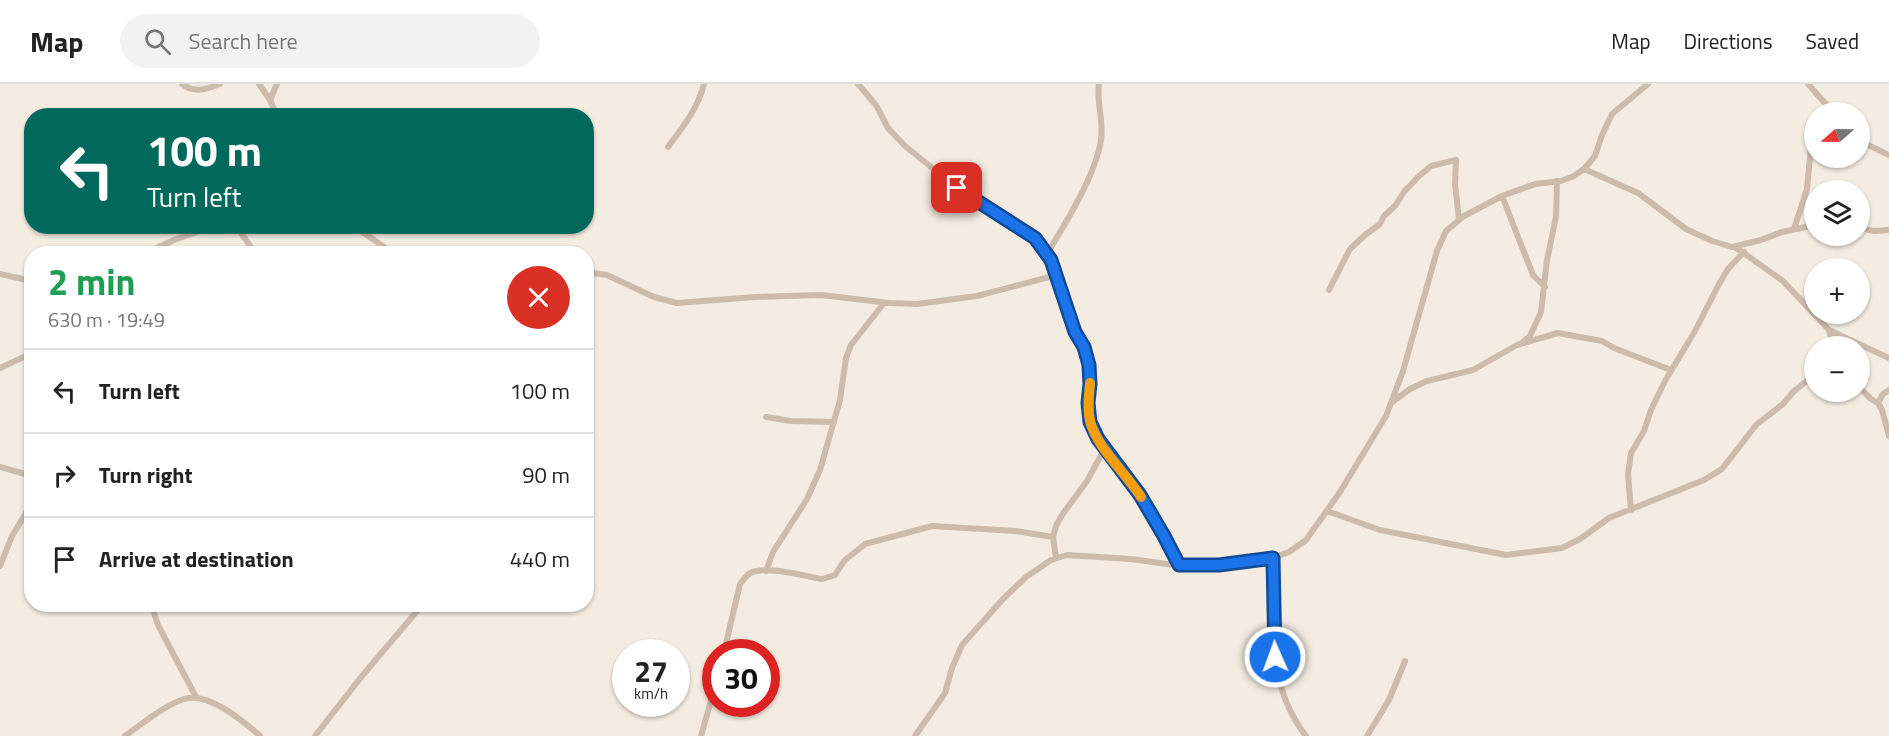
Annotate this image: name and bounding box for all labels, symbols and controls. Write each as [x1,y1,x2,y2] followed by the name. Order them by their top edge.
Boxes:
[120,14,540,68] search box
[30,20,84,63] text: Map
[189,24,298,58] text: Search here
[141,25,174,58] icon: search
[1611,25,1651,57] text: Map
[1684,25,1773,57] text: Directions
[1806,25,1859,57] text: Saved
[1804,102,1870,168] north arrow
[1804,102,1870,402] map controls
[147,118,262,182] text: 100 m
[48,132,126,210] icon: left
[931,162,982,213] pin
[940,171,973,204] icon: arrive
[147,176,241,217] text: Turn left
[1804,180,1870,246] button: layers
[48,254,135,309] text: 2 min
[1804,258,1870,324] button: +
[507,266,570,329] button: close
[48,304,165,335] text: 630 m · 19:49
[1804,336,1870,402] button: −
[99,374,180,408] text: Turn left
[510,374,570,408] text: 100 m
[48,375,81,408] icon: left
[99,458,193,492] text: Turn right
[522,458,570,492] text: 90 m
[48,459,81,492] icon: right
[99,542,294,576] text: Arrive at destination
[510,542,570,576] text: 440 m
[48,543,81,576] icon: arrive
[1243,625,1307,689] position arrow
[702,639,780,717] speed limit sign: 30
[634,648,668,694] text: 27
[634,682,668,705] text: km/h

